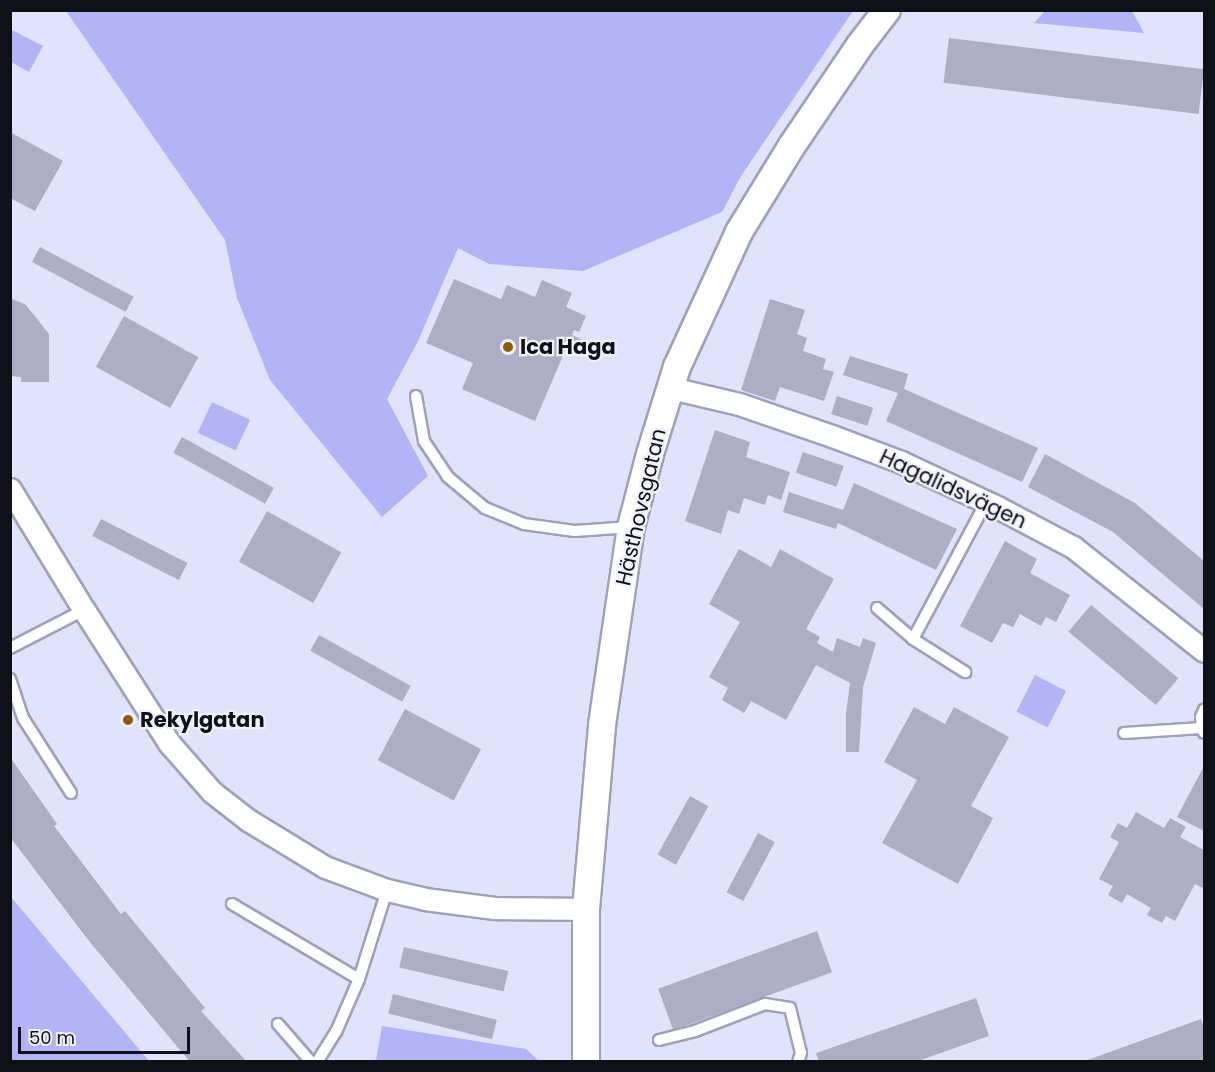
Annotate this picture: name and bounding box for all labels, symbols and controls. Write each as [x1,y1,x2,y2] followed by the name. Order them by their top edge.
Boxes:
[520,334,616,360] place label: Ica Haga
[501,340,515,354] marker: Ica Haga
[611,426,671,588] street label: Hästhovsgatan
[876,444,1030,534] street label: Hagalidsvägen
[140,707,265,733] place label: Rekylgatan
[121,713,135,727] marker: Rekylgatan
[21,1015,194,1053] scale bar
[29,1025,75,1050] text: 50 m

